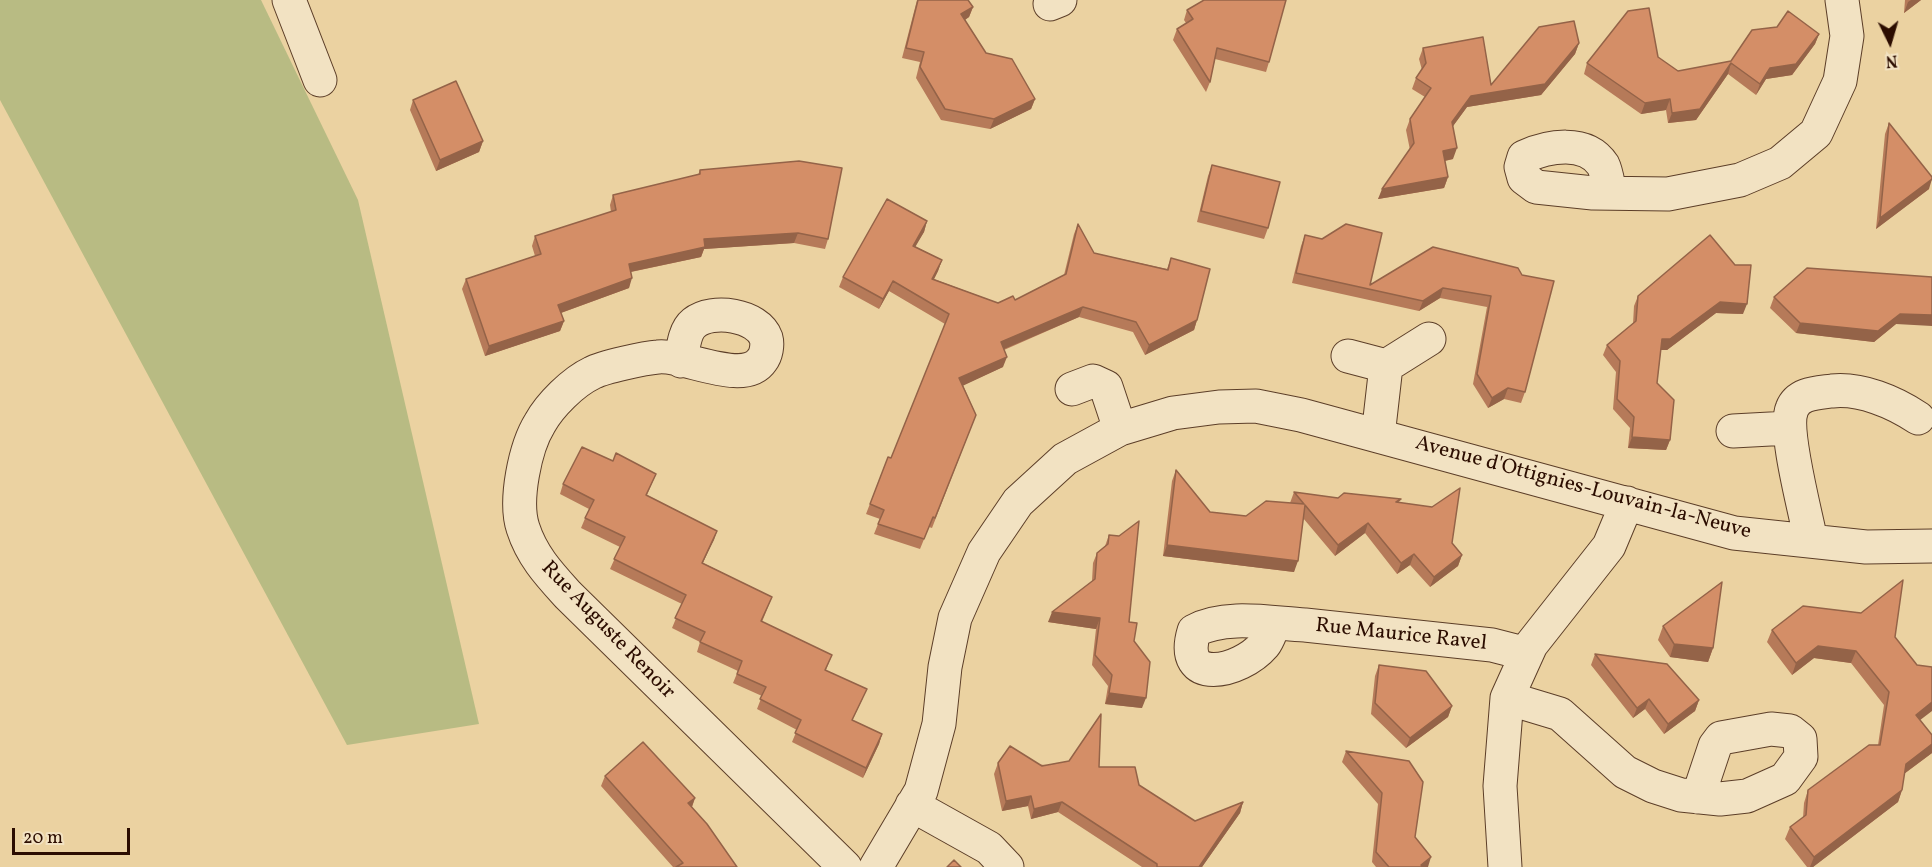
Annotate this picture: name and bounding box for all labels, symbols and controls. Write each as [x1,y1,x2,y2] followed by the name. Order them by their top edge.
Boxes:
[1860,12,1920,72] north arrow
[1885,48,1898,71] text: N
[1412,432,1754,546] street label: Avenue d'Ottignies-Louvain-la-Neuve
[535,557,679,705] street label: Rue Auguste Renoir
[1314,614,1488,658] street label: Rue Maurice Ravel
[15,816,134,854] scale bar
[23,826,63,851] text: 20 m

